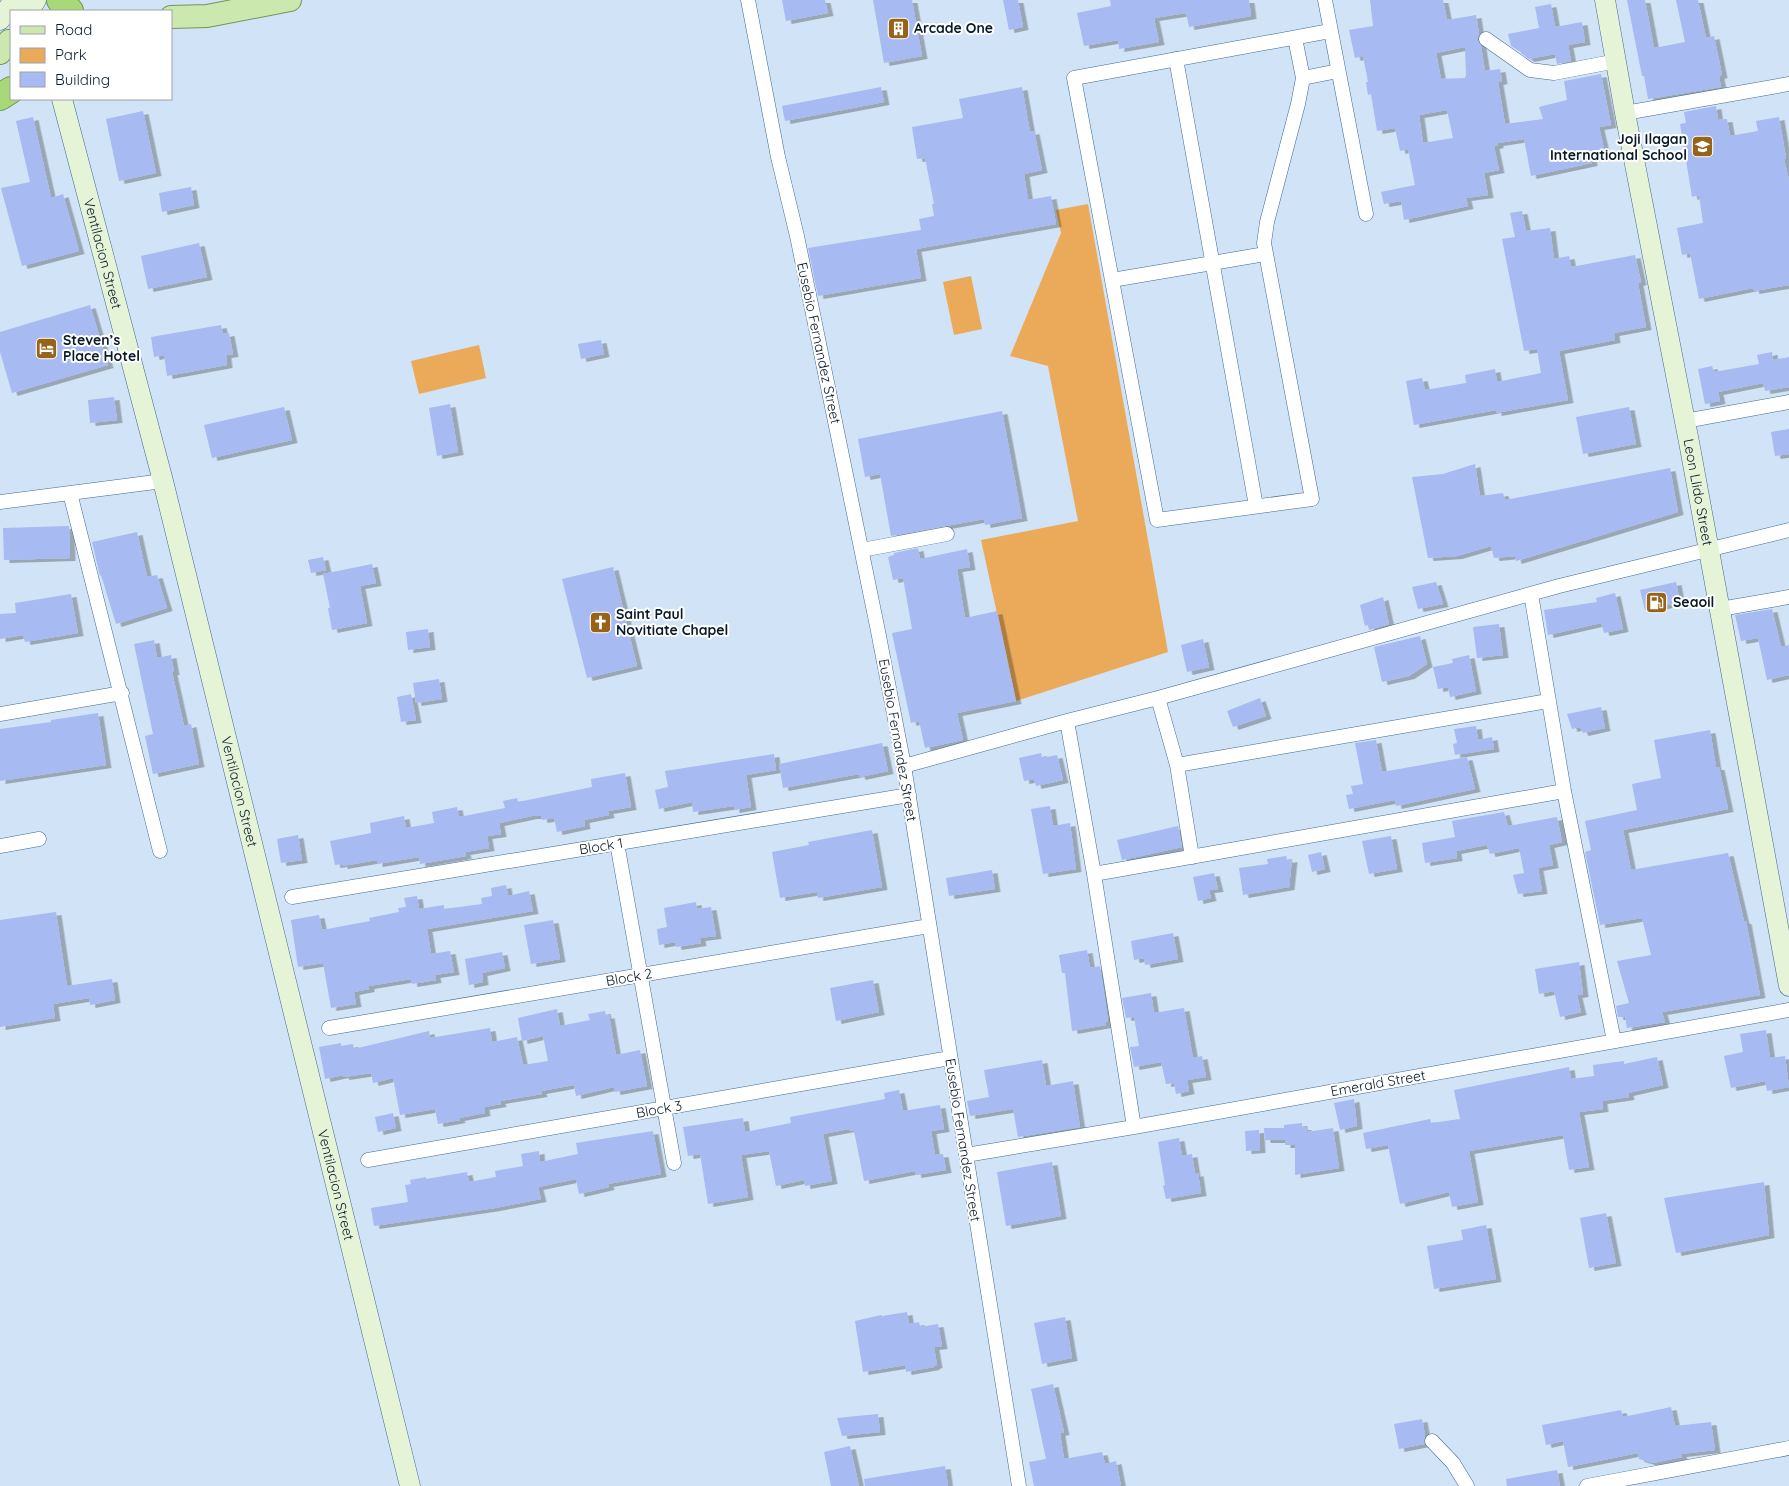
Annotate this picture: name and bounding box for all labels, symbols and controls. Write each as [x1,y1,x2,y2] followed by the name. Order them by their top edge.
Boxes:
[10,10,172,100] legend
[886,16,910,40] building icon: Arcade One
[914,19,993,37] place label: Arcade One
[55,20,92,39] text: Road
[55,45,87,64] text: Park
[55,70,110,89] text: Building
[1550,130,1687,164] place label: Joji Ilagan International School
[1691,135,1715,159] school or university icon: Joji Ilagan International School
[80,197,126,311] street label: Ventilacion Street
[793,260,845,426] street label: Eusebio Fernandez Street
[63,331,140,365] place label: Steven’s Place Hotel
[35,336,59,360] hotel icon: Steven’s Place Hotel
[1680,437,1717,547] street label: Leon Llido Street
[1645,590,1669,614] fuel station icon: Seaoil
[1673,593,1714,611] place label: Seaoil
[616,605,728,639] place label: Saint Paul Novitiate Chapel
[588,610,612,634] church icon: Saint Paul Novitiate Chapel
[875,657,921,823] street label: Eusebio Fernandez Street
[217,734,262,849] street label: Ventilacion Street
[578,834,624,858] street label: Block 1
[604,964,654,990] street label: Block 2
[941,1057,985,1223] street label: Eusebio Fernandez Street
[1329,1066,1427,1100] street label: Emerald Street
[635,1096,683,1122] street label: Block 3
[314,1128,358,1242] street label: Ventilacion Street

